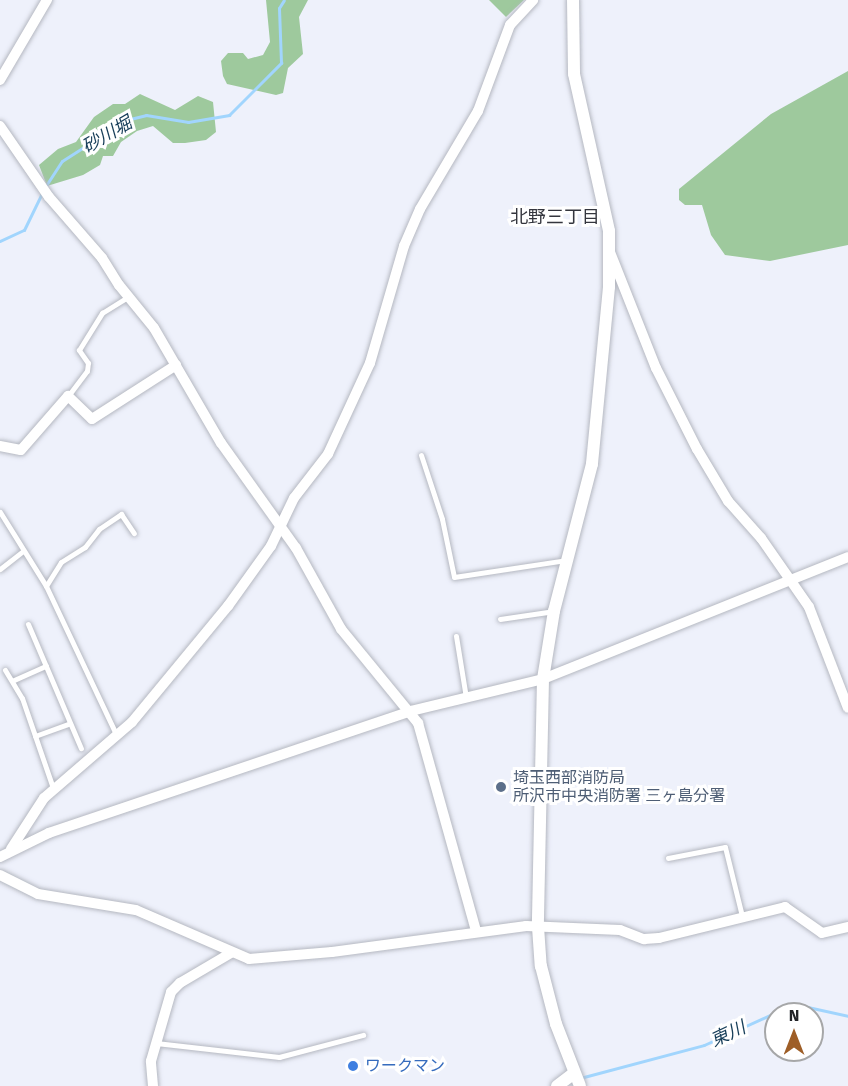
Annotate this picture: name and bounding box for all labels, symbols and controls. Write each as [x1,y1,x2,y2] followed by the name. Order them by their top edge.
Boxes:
[78,112,136,158] water label: 砂川堀
[510,206,600,228] district label: 北野三丁目
[513,768,725,806] place label: 埼玉西部消防局 所沢市中央消防署 三ヶ島分署
[494,780,508,794] marker: 埼玉西部消防局 所沢市中央消防署 三ヶ島分署
[764,1002,824,1062] north arrow
[789,1006,799,1025] text: N
[707,1017,749,1051] water label: 東川
[365,1056,445,1076] place label: ワークマン
[346,1059,360,1073] marker: ワークマン

